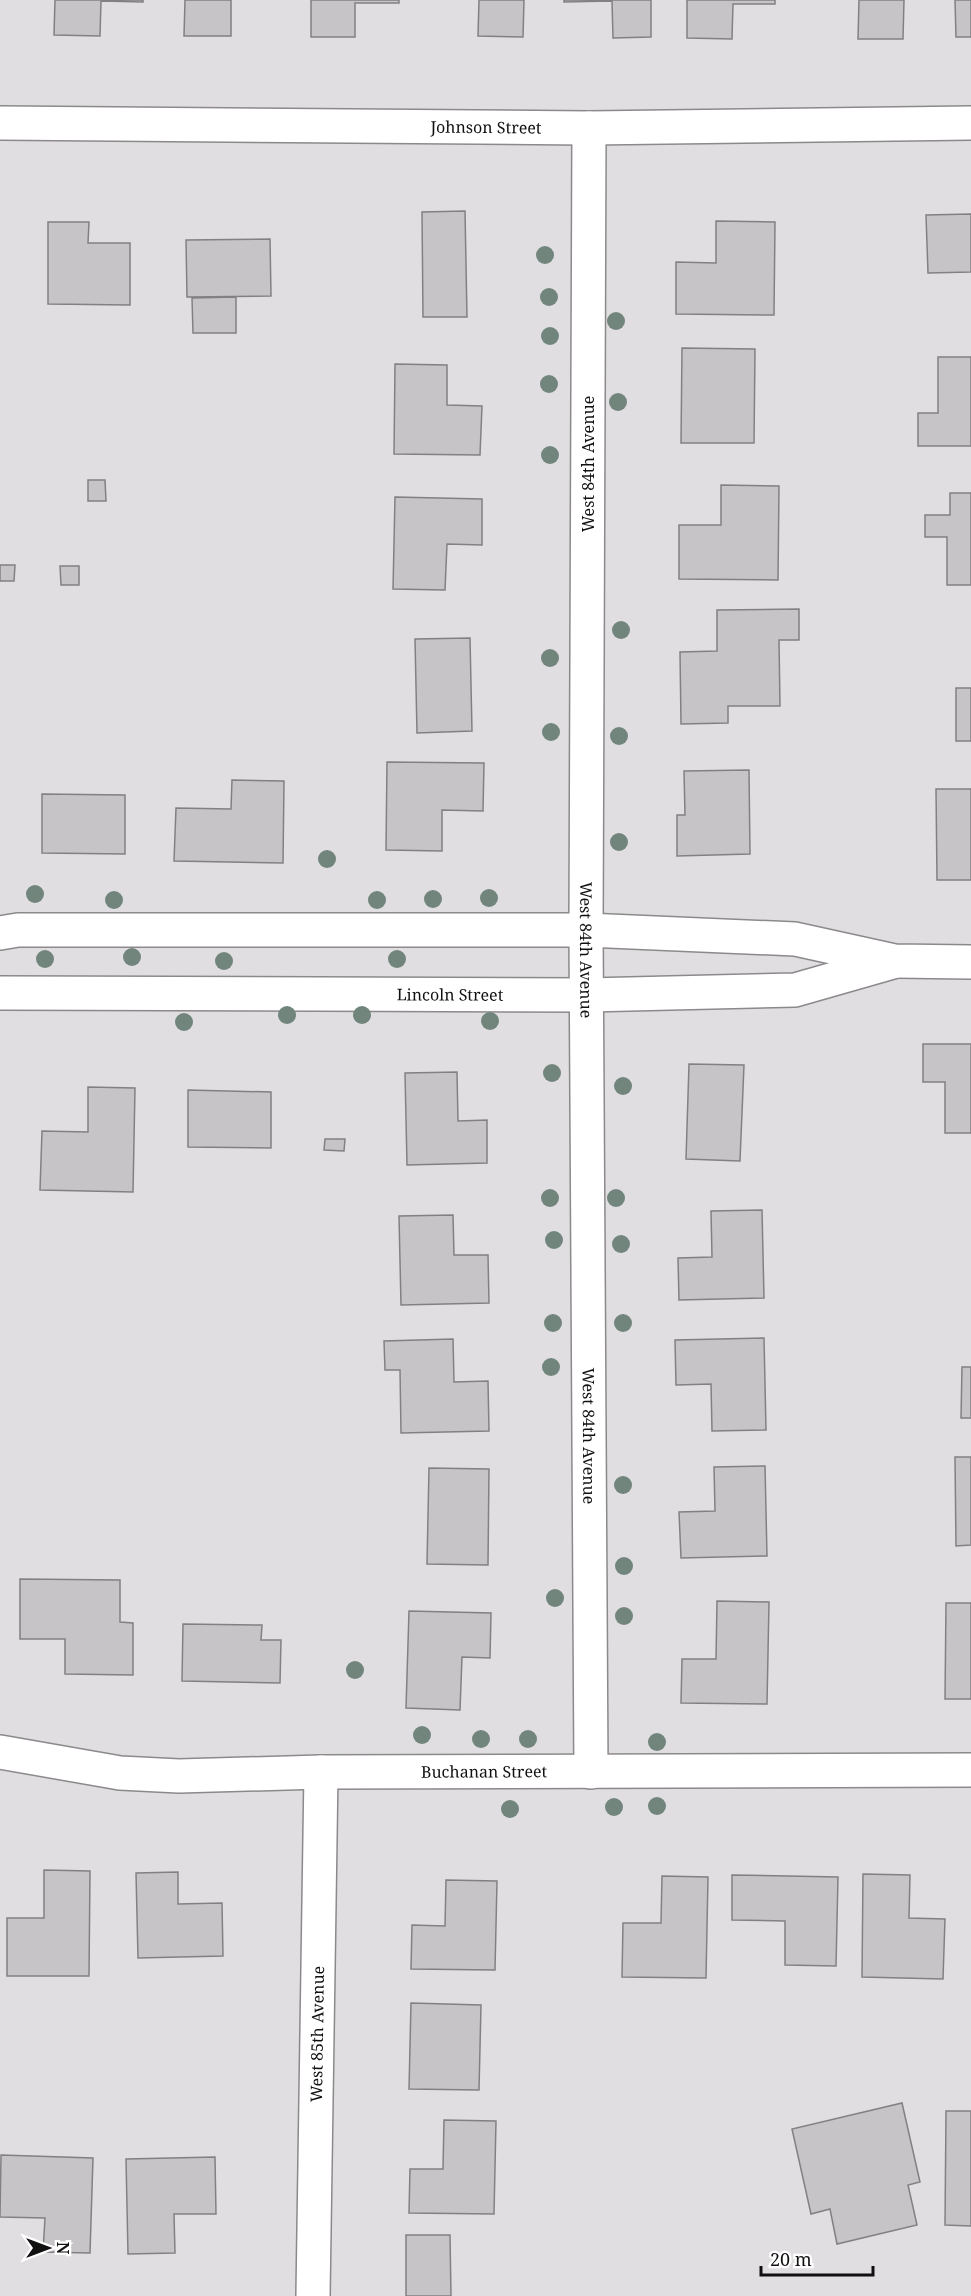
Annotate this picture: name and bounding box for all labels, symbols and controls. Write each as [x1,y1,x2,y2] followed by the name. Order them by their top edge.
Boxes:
[429,116,542,139] street label: Johnson Street
[577,396,599,532] street label: West 84th Avenue
[575,882,598,1018] street label: West 84th Avenue
[397,983,504,1006] street label: Lincoln Street
[578,1368,600,1504] street label: West 84th Avenue
[421,1760,548,1783] street label: Buchanan Street
[305,1966,329,2102] street label: West 85th Avenue
[18,2218,78,2278] north arrow
[761,2239,874,2277] scale bar
[52,2242,74,2255] text: N
[770,2247,812,2271] text: 20 m

